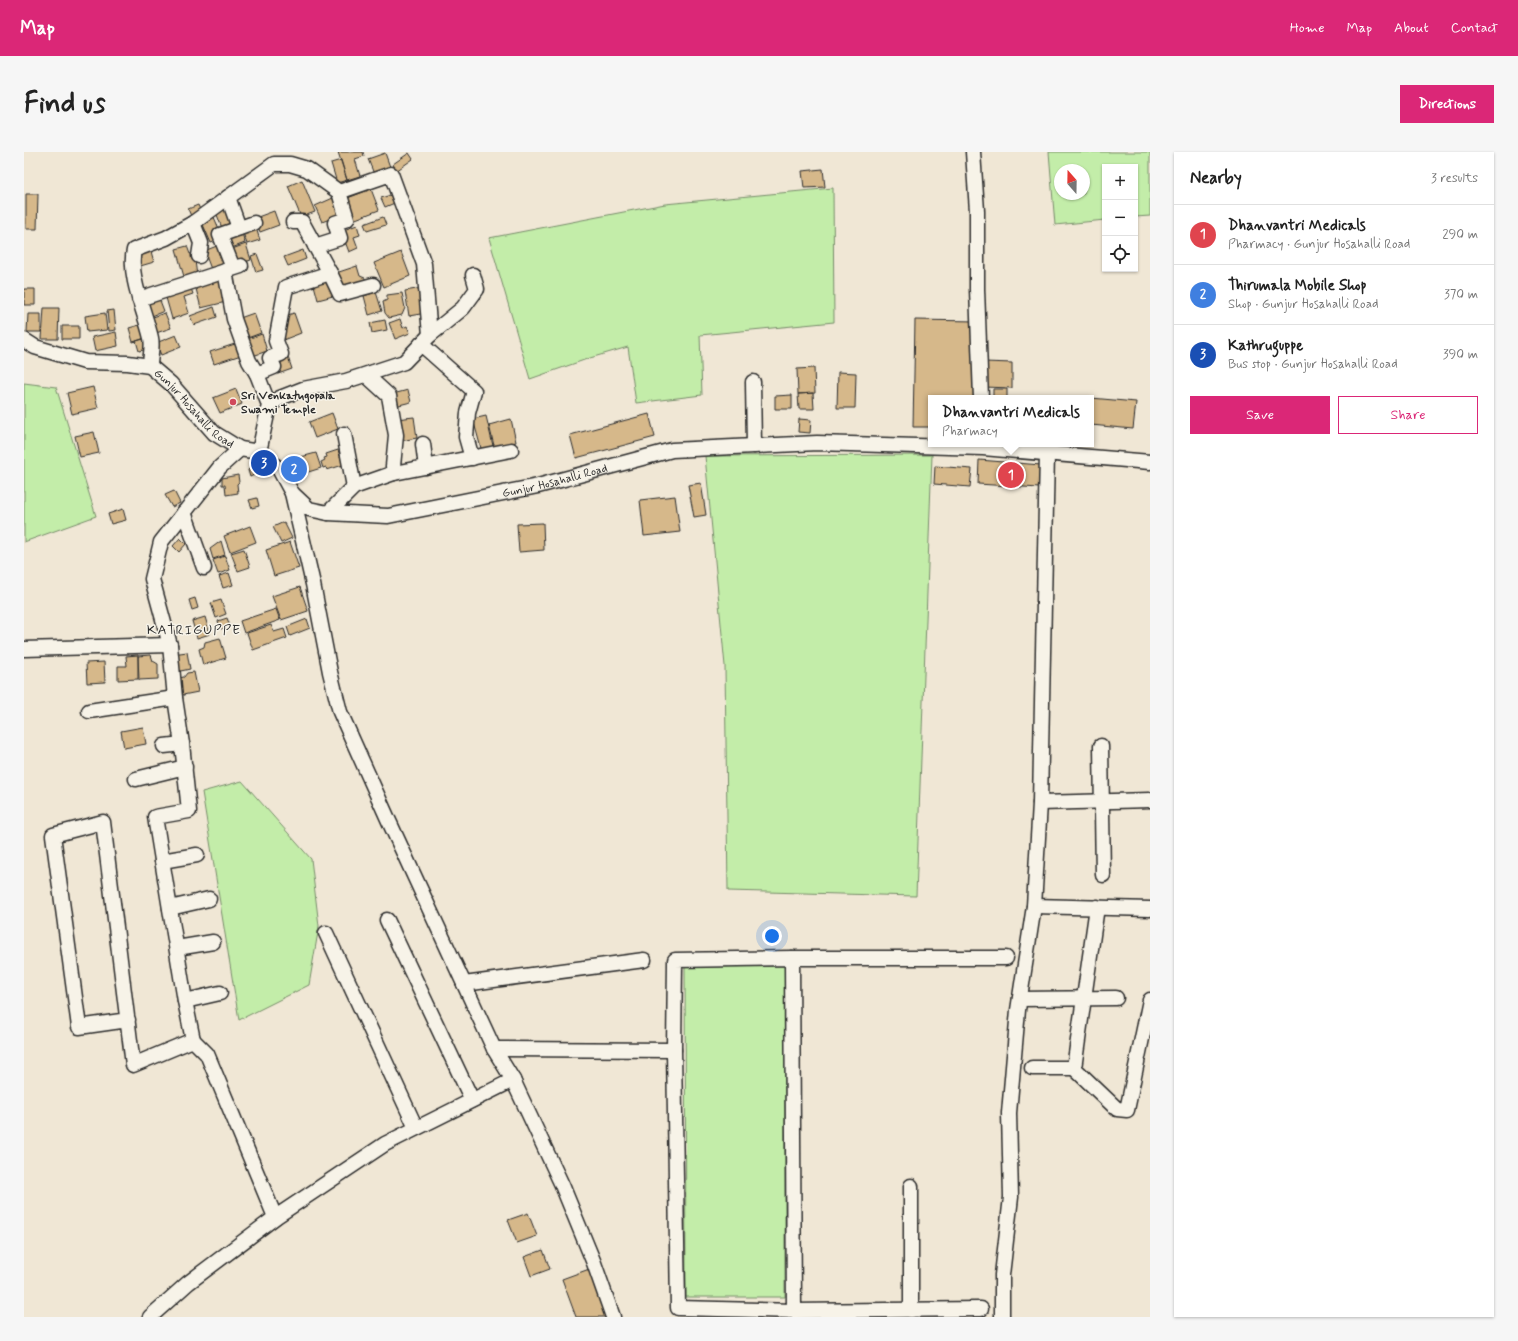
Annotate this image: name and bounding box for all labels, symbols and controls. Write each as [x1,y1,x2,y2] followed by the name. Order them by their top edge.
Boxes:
[20,16,55,41] text: Map
[1290,19,1324,37] text: Home
[1346,19,1372,37] text: Map
[1394,19,1429,37] text: About
[1451,19,1498,37] text: Contact
[1400,85,1494,123] button: Directions
[24,86,105,123] text: Find us
[1054,164,1090,200] north arrow
[1102,164,1138,272] map controls
[1102,164,1138,200] button: +
[1190,167,1242,189] text: Nearby
[1431,170,1478,187] text: 3 results
[1102,200,1138,236] button: −
[1228,216,1366,236] text: Dhanvantri Medicals
[1200,226,1206,243] text: 1
[1442,226,1478,243] text: 290 m
[1102,236,1138,272] button: locate
[1228,236,1410,253] text: Pharmacy · Gunjur Hosahalli Road
[1228,276,1367,296] text: Thirumala Mobile Shop
[1200,286,1206,303] text: 2
[1444,286,1478,303] text: 370 m
[1228,296,1379,313] text: Shop · Gunjur Hosahalli Road
[1228,336,1303,356] text: Kathruguppe
[1200,346,1206,363] text: 3
[1443,346,1478,363] text: 390 m
[1228,356,1398,373] text: Bus stop · Gunjur Hosahalli Road
[150,366,237,453] street label: Gunjur Hosahalli Road
[241,388,336,418] place label: Sri Venkatugopala Swami Temple
[928,395,1094,447] popup
[1190,396,1330,434] button: Save
[1338,396,1478,434] button: Share
[228,397,238,407] marker: Sri Venkatugopala Swami Temple
[942,403,1080,423] text: Dhanvantri Medicals
[942,423,998,440] text: Pharmacy
[251,448,277,478] pin: 3
[281,454,307,484] pin: 2
[998,460,1024,490] pin: 1
[501,461,609,502] street label: Gunjur Hosahalli Road
[147,621,241,639] district label: KATRIGUPPE
[762,926,782,946] your location

